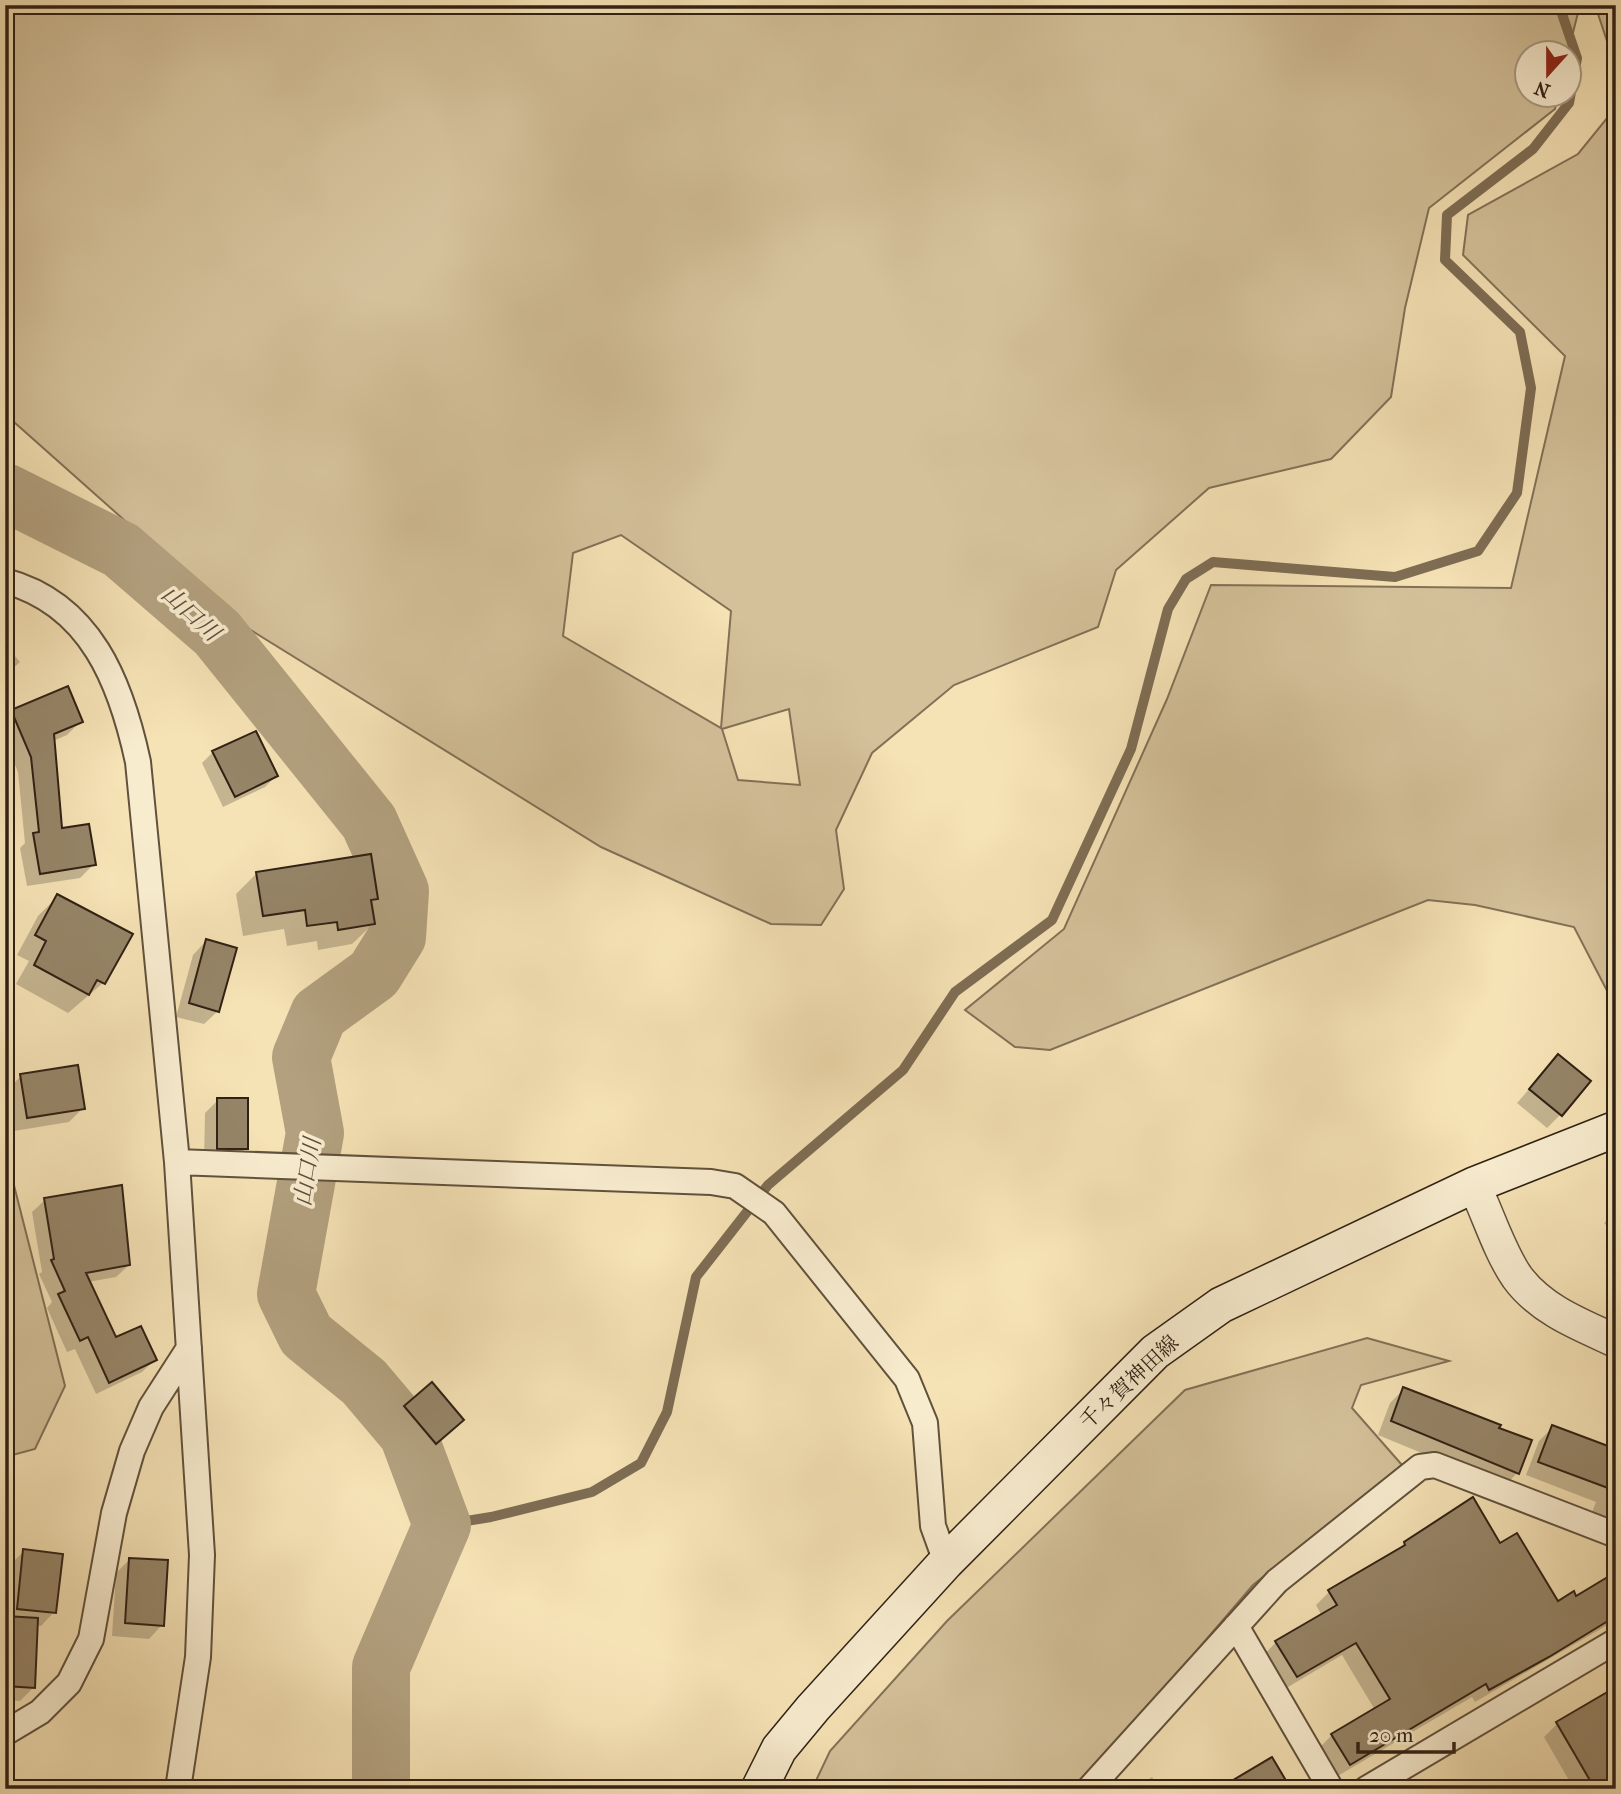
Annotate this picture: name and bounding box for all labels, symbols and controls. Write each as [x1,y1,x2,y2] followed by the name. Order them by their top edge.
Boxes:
[1512,38,1582,108] north arrow
[1531,76,1553,102] text: N
[156,580,228,648] water label: 山口川
[289,1133,327,1208] water label: 山口川
[1075,1330,1183,1434] street label: 千々賀神田線
[1358,1710,1455,1754] scale bar
[1369,1723,1414,1747] text: 20 m

